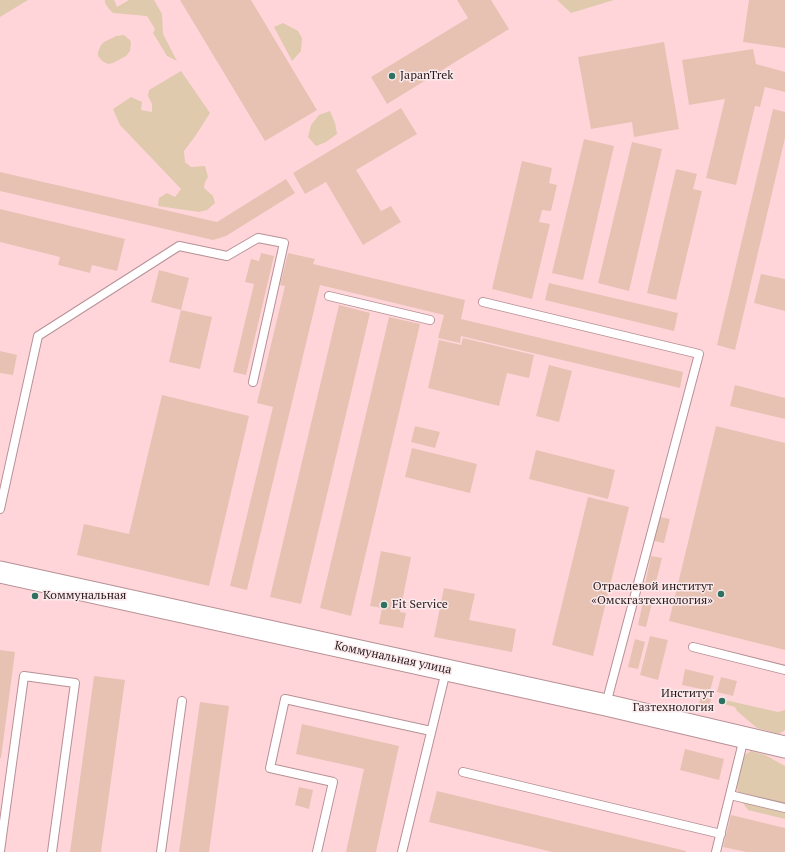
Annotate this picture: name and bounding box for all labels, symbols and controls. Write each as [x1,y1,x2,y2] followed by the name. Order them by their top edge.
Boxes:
[400,69,454,83] place label: JapanTrek
[387,71,397,81] marker: JapanTrek
[591,580,713,608] place label: Отраслевой институт «Омскгазтехнология»
[43,589,126,603] place label: Коммунальная
[716,589,726,599] marker: Отраслевой институт «Омскгазтехнология»
[30,591,40,601] marker: Коммунальная
[392,598,448,612] place label: Fit Service
[379,600,389,610] marker: Fit Service
[333,639,453,677] street label: Коммунальная улица
[633,687,714,715] place label: Институт Газтехнология
[717,696,727,706] marker: Институт Газтехнология

